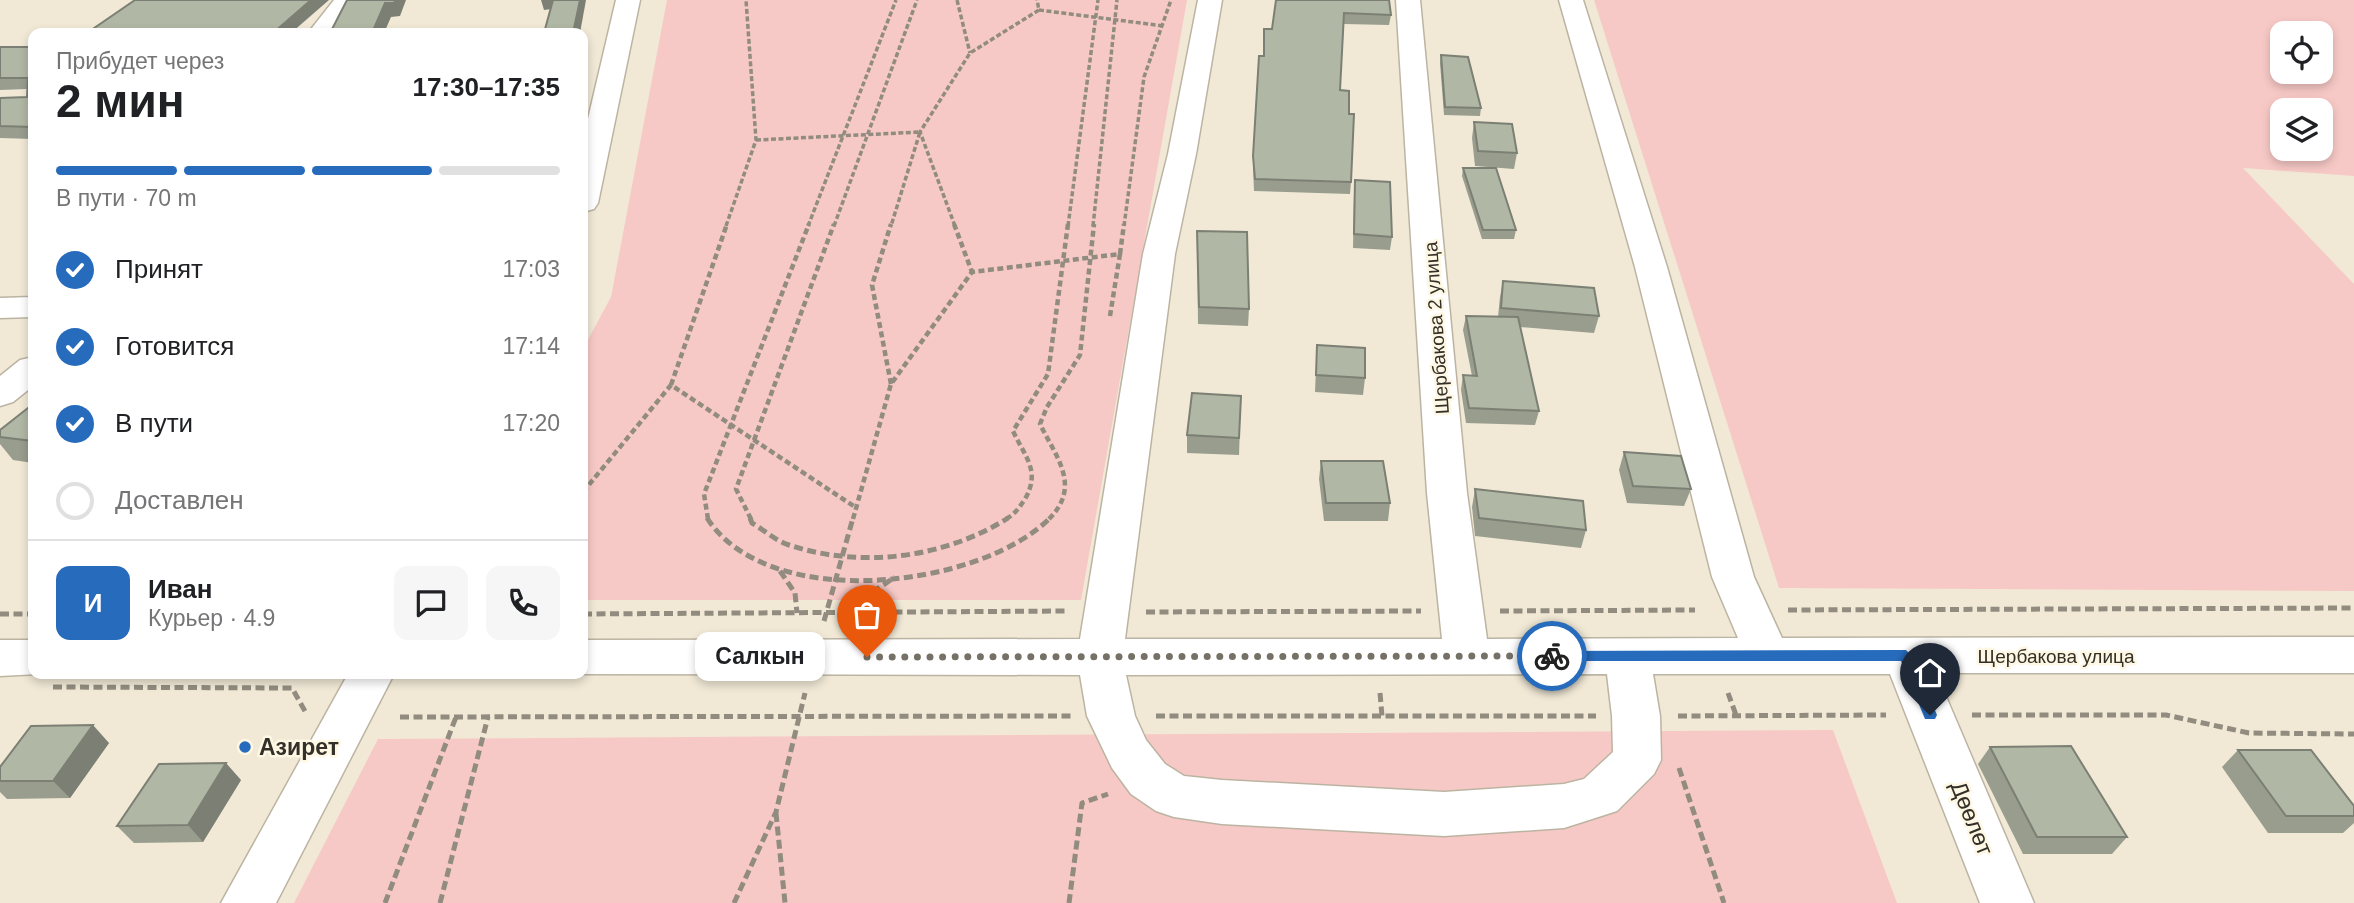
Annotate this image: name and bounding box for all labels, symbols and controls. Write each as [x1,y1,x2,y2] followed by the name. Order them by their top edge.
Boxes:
[2270,21,2333,161] map controls
[2270,21,2333,84] button: locate
[56,48,224,74] text: Прибудет через
[413,72,560,102] text: 17:30–17:35
[56,75,184,127] text: 2 мин
[2270,98,2333,161] button: layers
[56,185,197,211] text: В пути · 70 m
[1420,241,1453,415] street label: Щербакова 2 улица
[56,251,94,289] icon: check
[115,254,203,284] text: Принят
[502,256,560,282] text: 17:03
[56,328,94,366] icon: check
[115,331,234,361] text: Готовится
[502,333,560,359] text: 17:14
[56,405,94,443] icon: check
[115,408,193,438] text: В пути
[502,410,560,436] text: 17:20
[115,485,244,515] text: Доставлен
[394,566,468,640] button: chat
[486,566,560,640] button: phone
[148,574,213,604] text: Иван
[837,585,897,657] pin
[84,588,102,618] text: И
[848,596,886,634] icon: bag
[148,605,275,631] text: Курьер · 4.9
[1517,621,1587,691] courier
[696,632,825,682] callout: Салкын
[1533,637,1571,675] icon: bike
[715,643,805,669] text: Салкын
[1900,643,1960,715] pin
[1977,646,2135,667] street label: Щербакова улица
[1911,654,1949,692] icon: home
[259,734,339,760] place label: Азирет
[237,739,253,755] marker: Азирет
[1945,777,1999,859] street label: Дөөлөт

